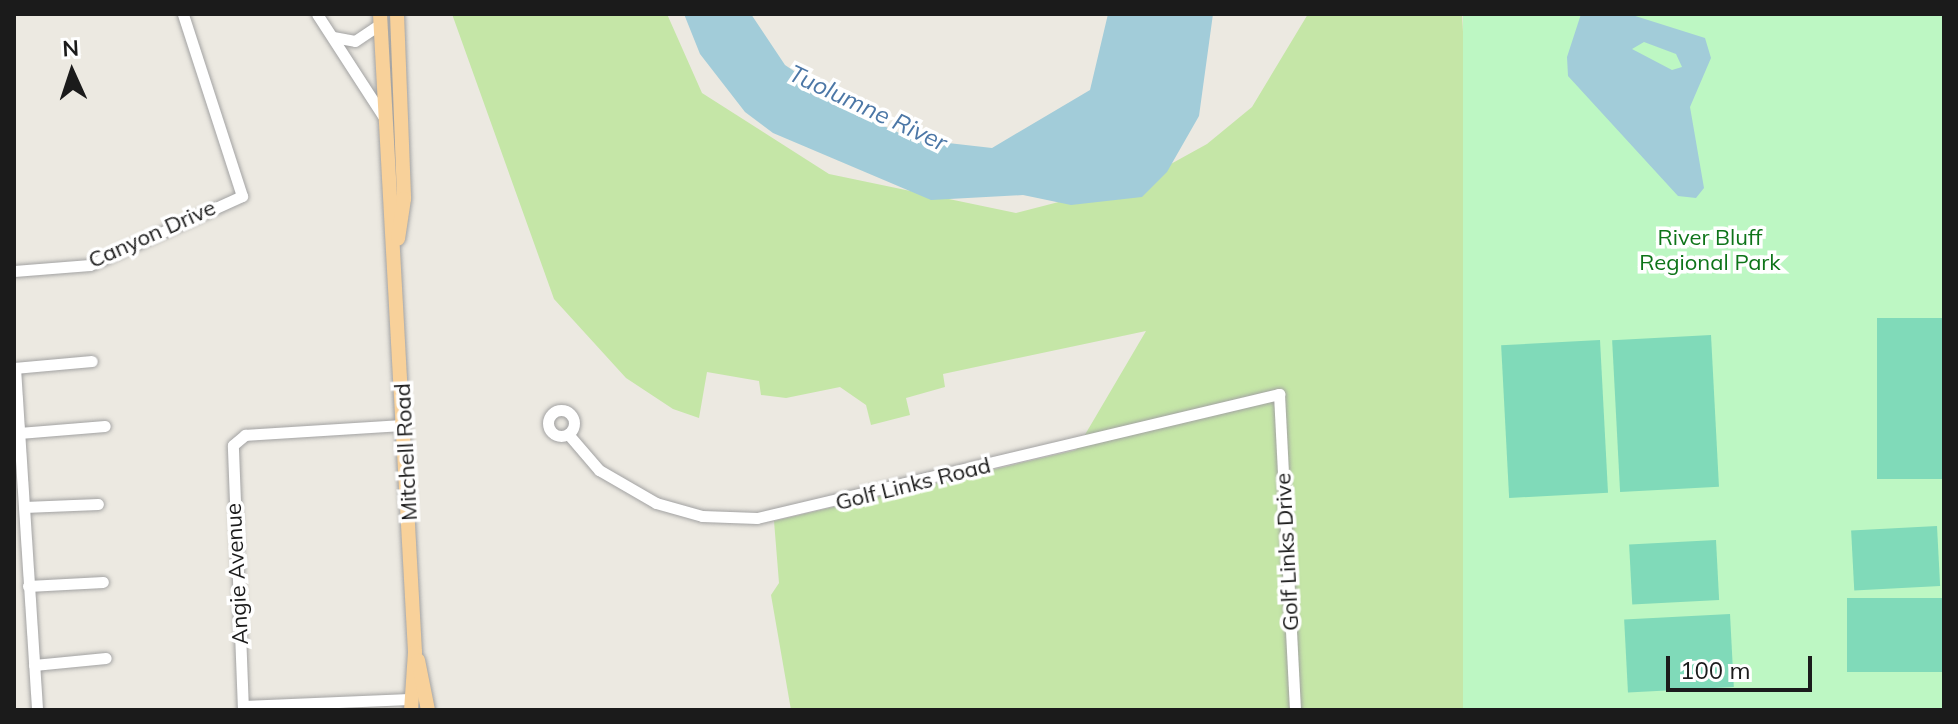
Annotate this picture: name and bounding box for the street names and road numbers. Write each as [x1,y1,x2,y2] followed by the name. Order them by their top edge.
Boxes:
[84,194,220,274] street label: Canyon Drive
[389,383,423,521] street label: Mitchell Road
[833,452,993,516] street label: Golf Links Road
[1270,472,1304,632] street label: Golf Links Drive
[220,502,254,646] street label: Angie Avenue

